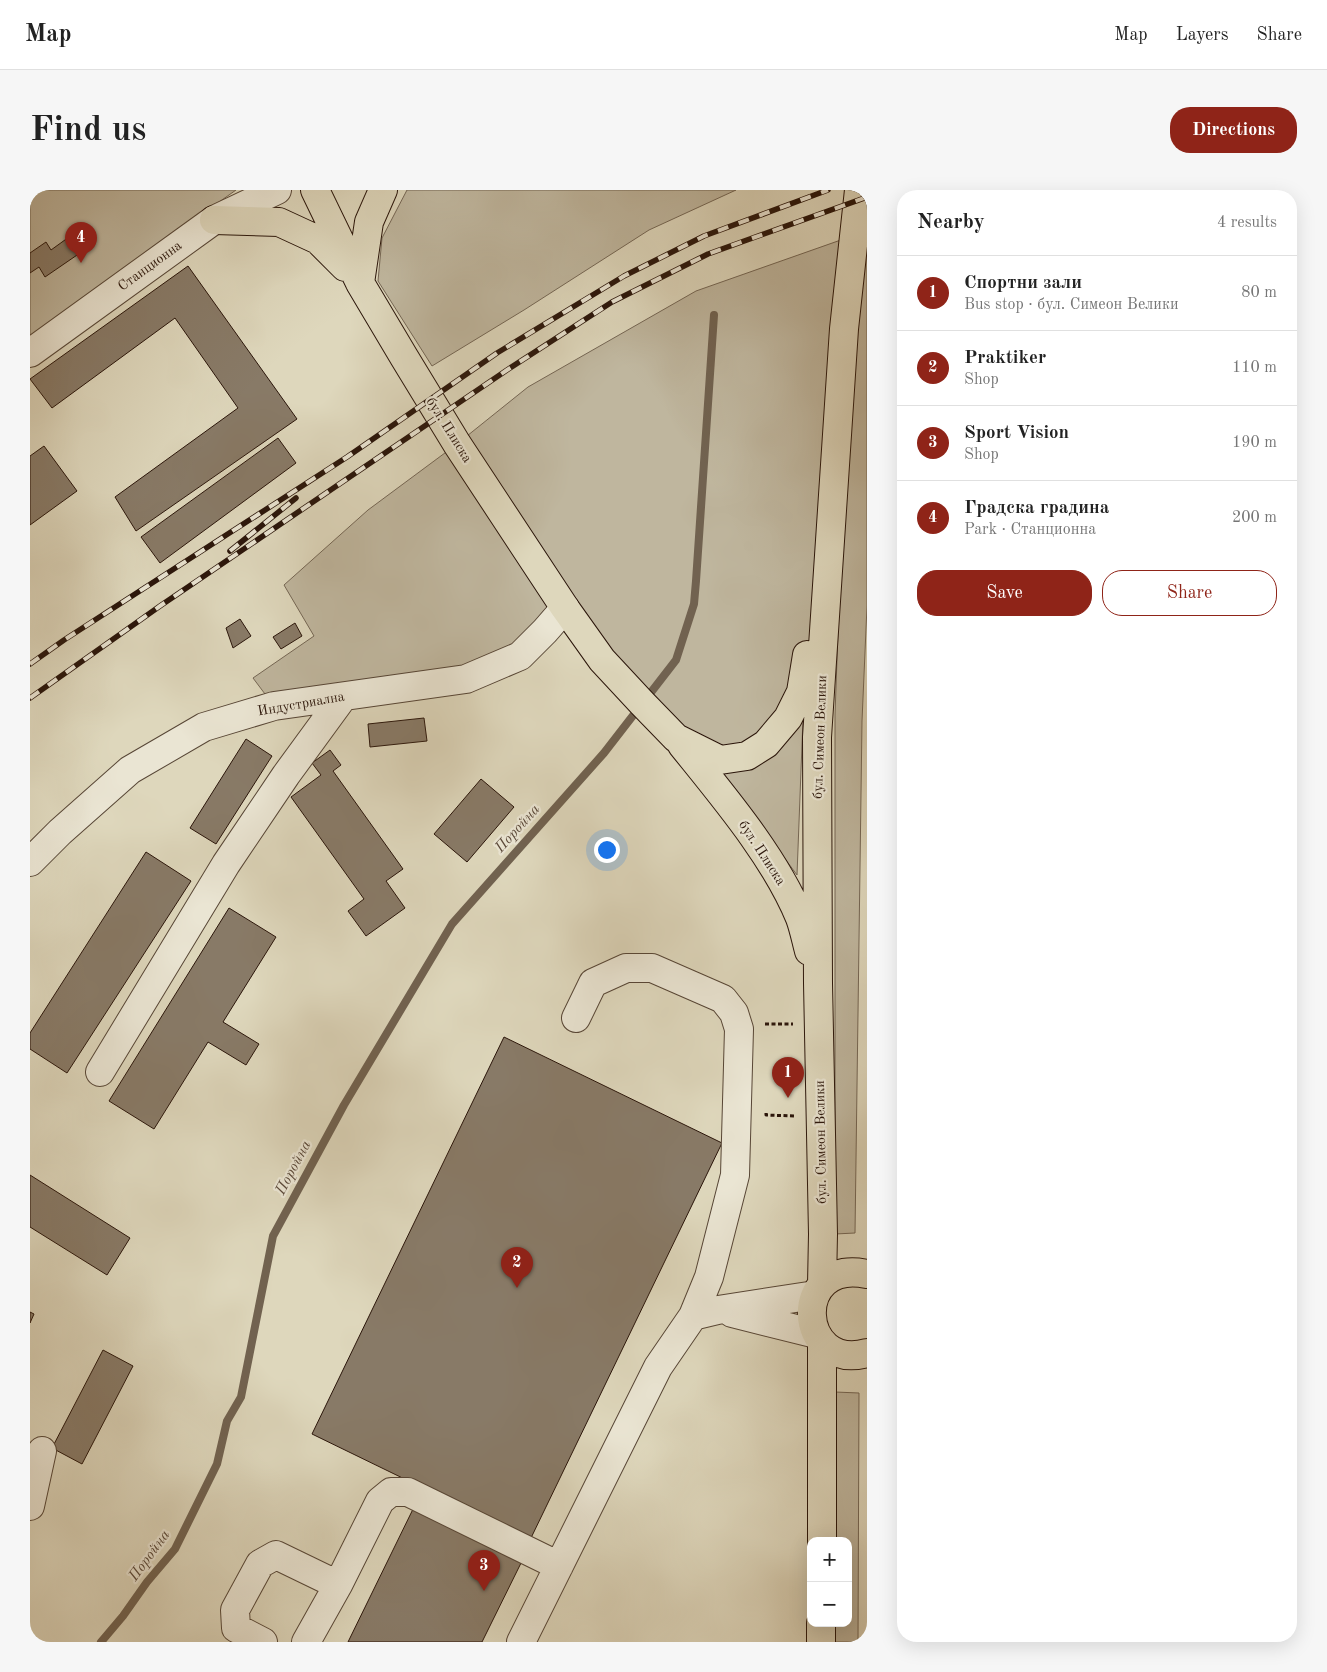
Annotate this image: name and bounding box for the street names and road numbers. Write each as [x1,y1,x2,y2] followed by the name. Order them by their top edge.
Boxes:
[116,238,185,294] street label: Станционна
[423,395,475,465] street label: бул. Плиска
[811,675,829,799] street label: бул. Симеон Велики
[256,689,346,719] street label: Индустриална
[736,818,788,888] street label: бул. Плиска
[813,1080,829,1204] street label: бул. Симеон Велики

